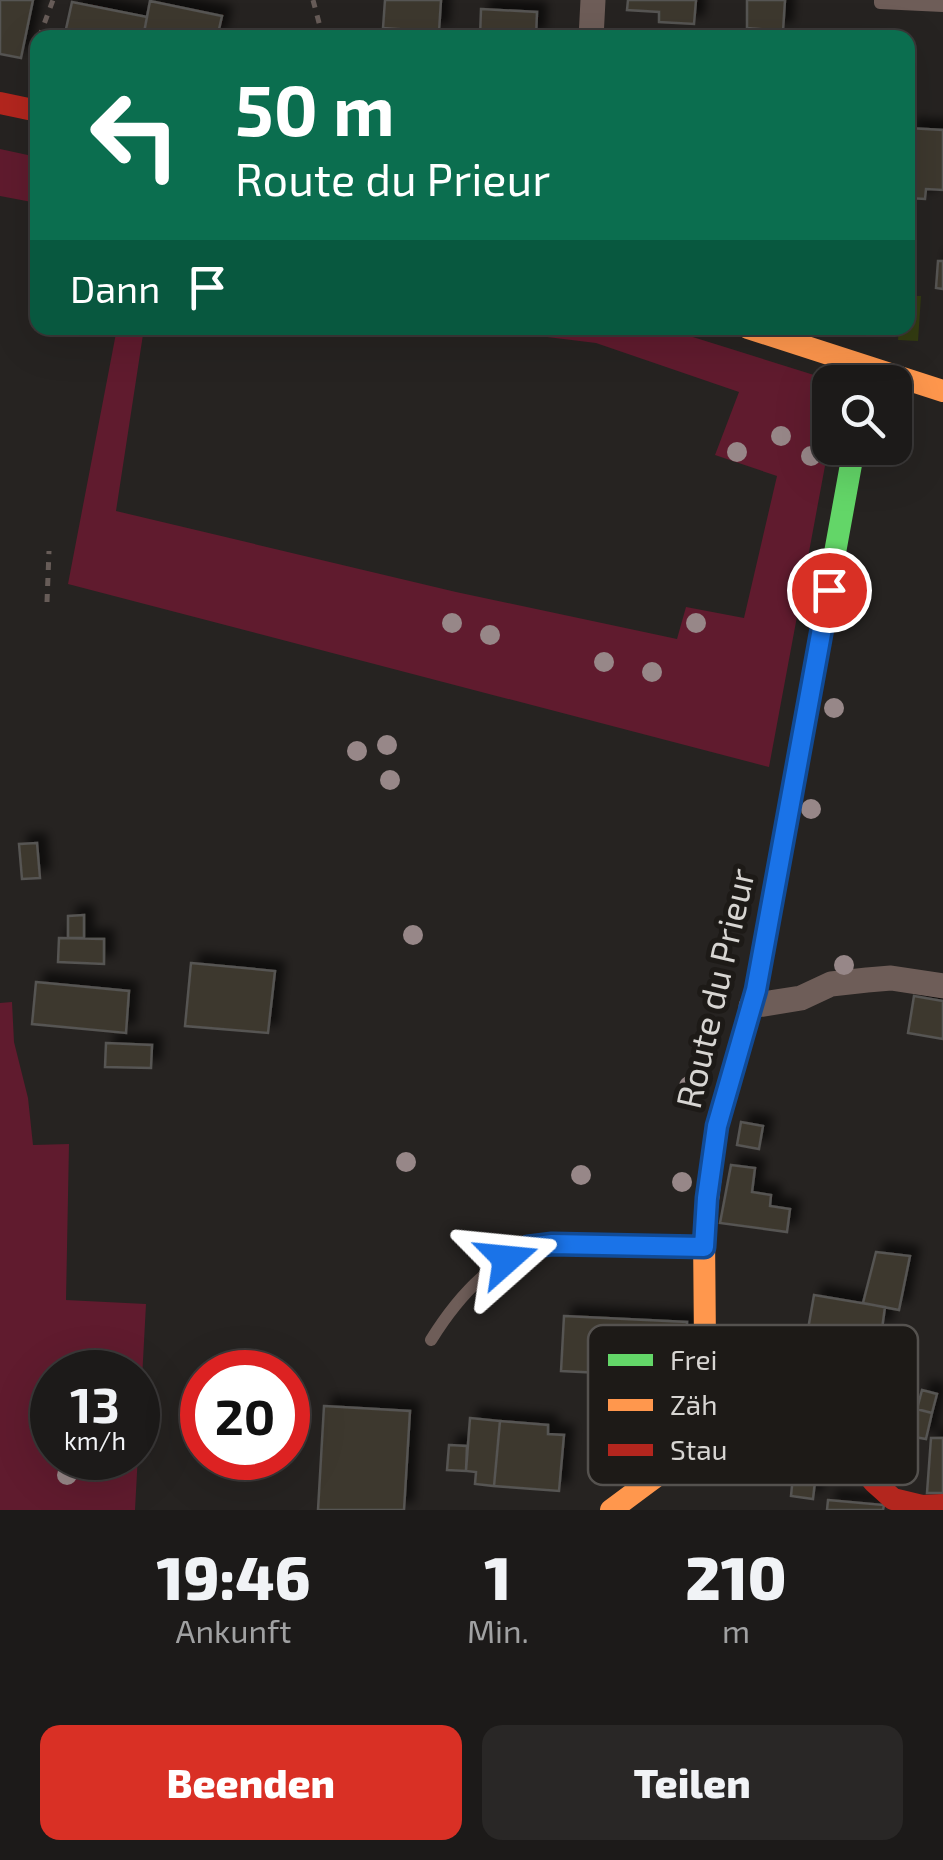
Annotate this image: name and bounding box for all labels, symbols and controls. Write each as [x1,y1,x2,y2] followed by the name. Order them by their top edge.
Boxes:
[235,66,395,150] text: 50 m
[70,70,200,200] icon: left
[235,151,550,205] text: Route du Prieur
[180,260,235,315] icon: arrive
[70,265,160,311] text: Dann
[812,365,912,465] map controls
[812,365,912,465] button: search
[787,548,872,633] pin
[802,563,857,618] icon: arrive
[666,864,762,1112] street label: Route du Prieur
[455,1207,559,1311] position arrow
[588,1325,918,1485] legend
[670,1342,717,1376] text: Frei
[180,1350,310,1480] speed limit sign: 20
[70,1373,120,1433] text: 13
[670,1387,718,1421] text: Zäh
[64,1425,126,1455] text: km/h
[670,1432,728,1466] text: Stau
[156,1540,311,1612] text: 19:46
[484,1540,511,1612] text: 1
[685,1540,787,1612] text: 210
[175,1611,291,1649] text: Ankunft
[467,1611,529,1649] text: Min.
[722,1611,750,1649] text: m
[40,1725,462,1840] button: Beenden
[482,1725,903,1840] button: Teilen

